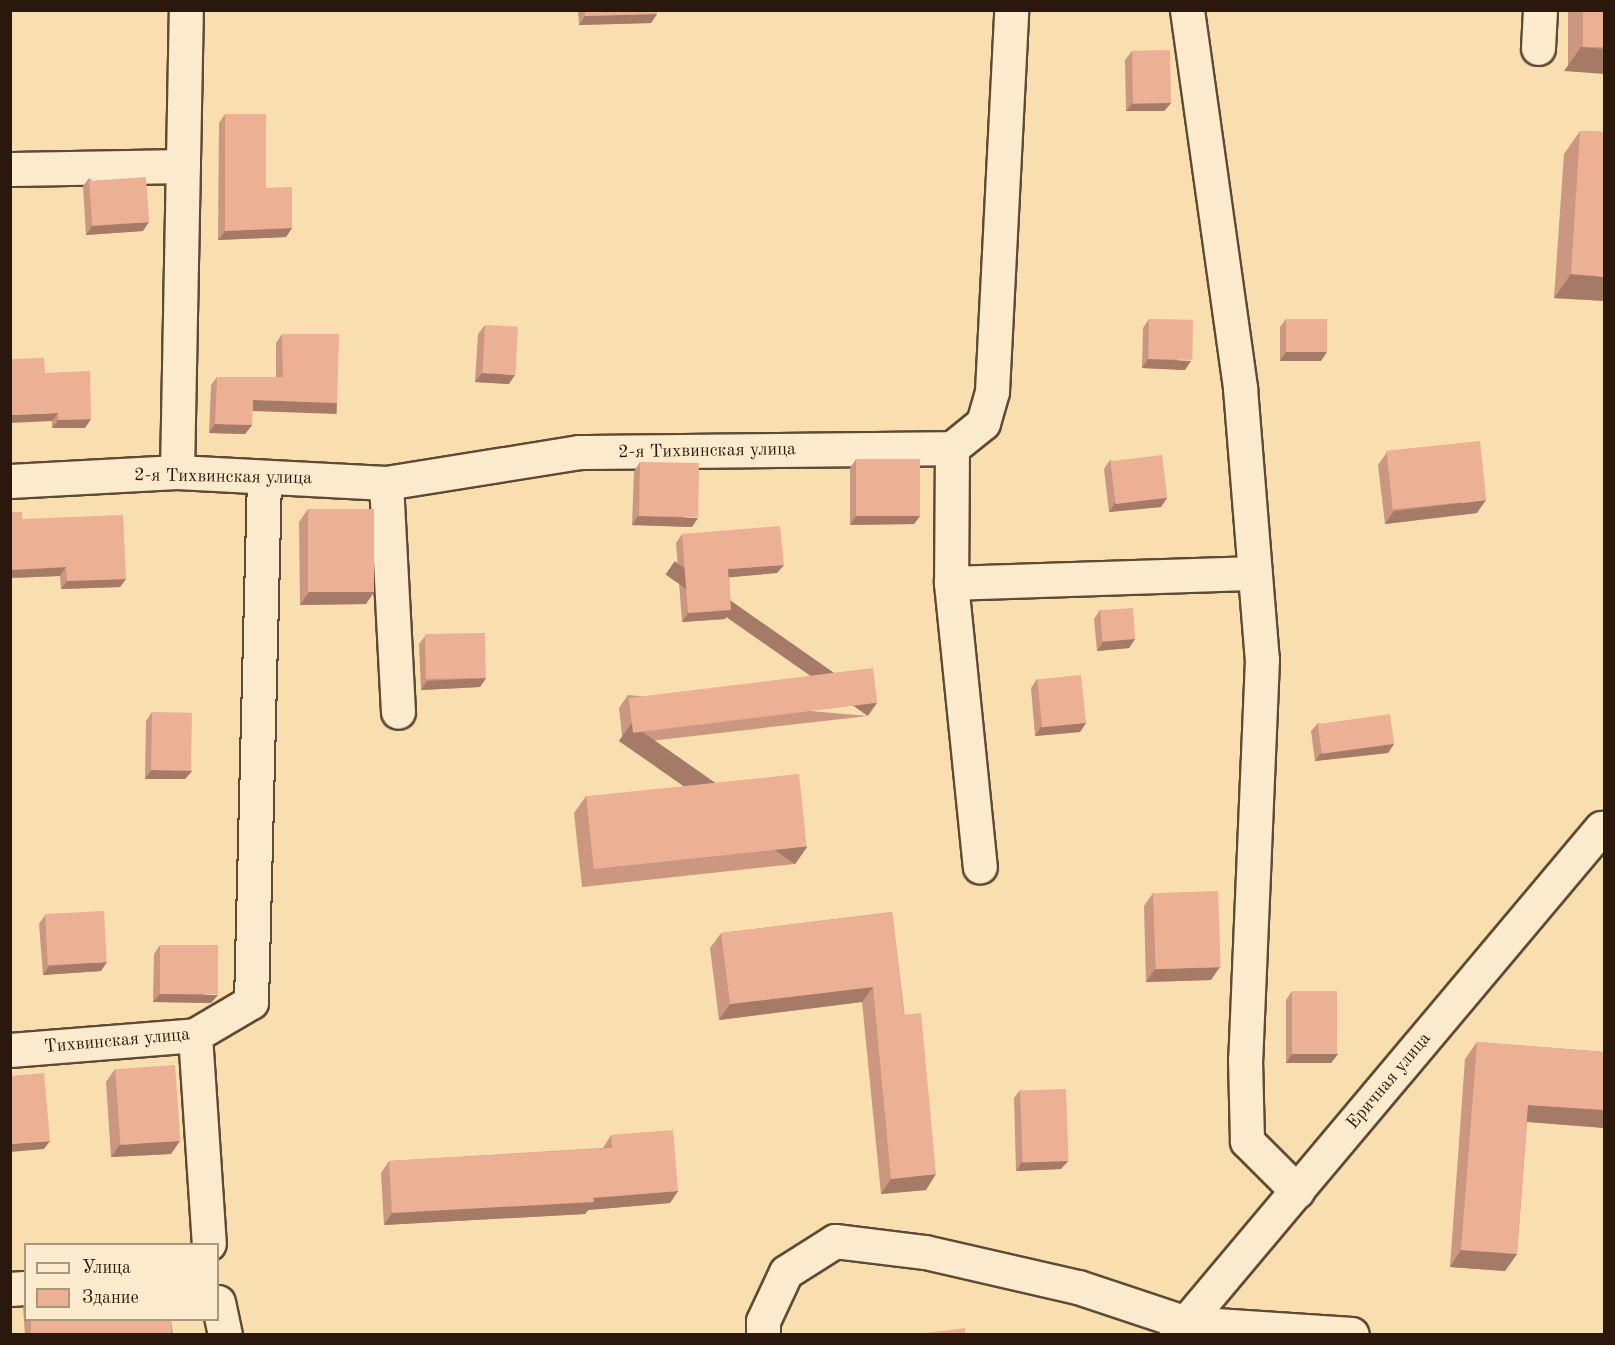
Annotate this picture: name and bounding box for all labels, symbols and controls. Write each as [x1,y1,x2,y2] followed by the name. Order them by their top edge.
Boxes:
[618,439,796,463] street label: 2-я Тихвинская улица
[134,465,312,489] street label: 2-я Тихвинская улица
[43,1024,191,1058] street label: Тихвинская улица
[1342,1028,1436,1134] street label: Еричная улица
[24,1243,219,1321] legend
[82,1259,131,1277] text: Улица
[82,1289,139,1307] text: Здание

